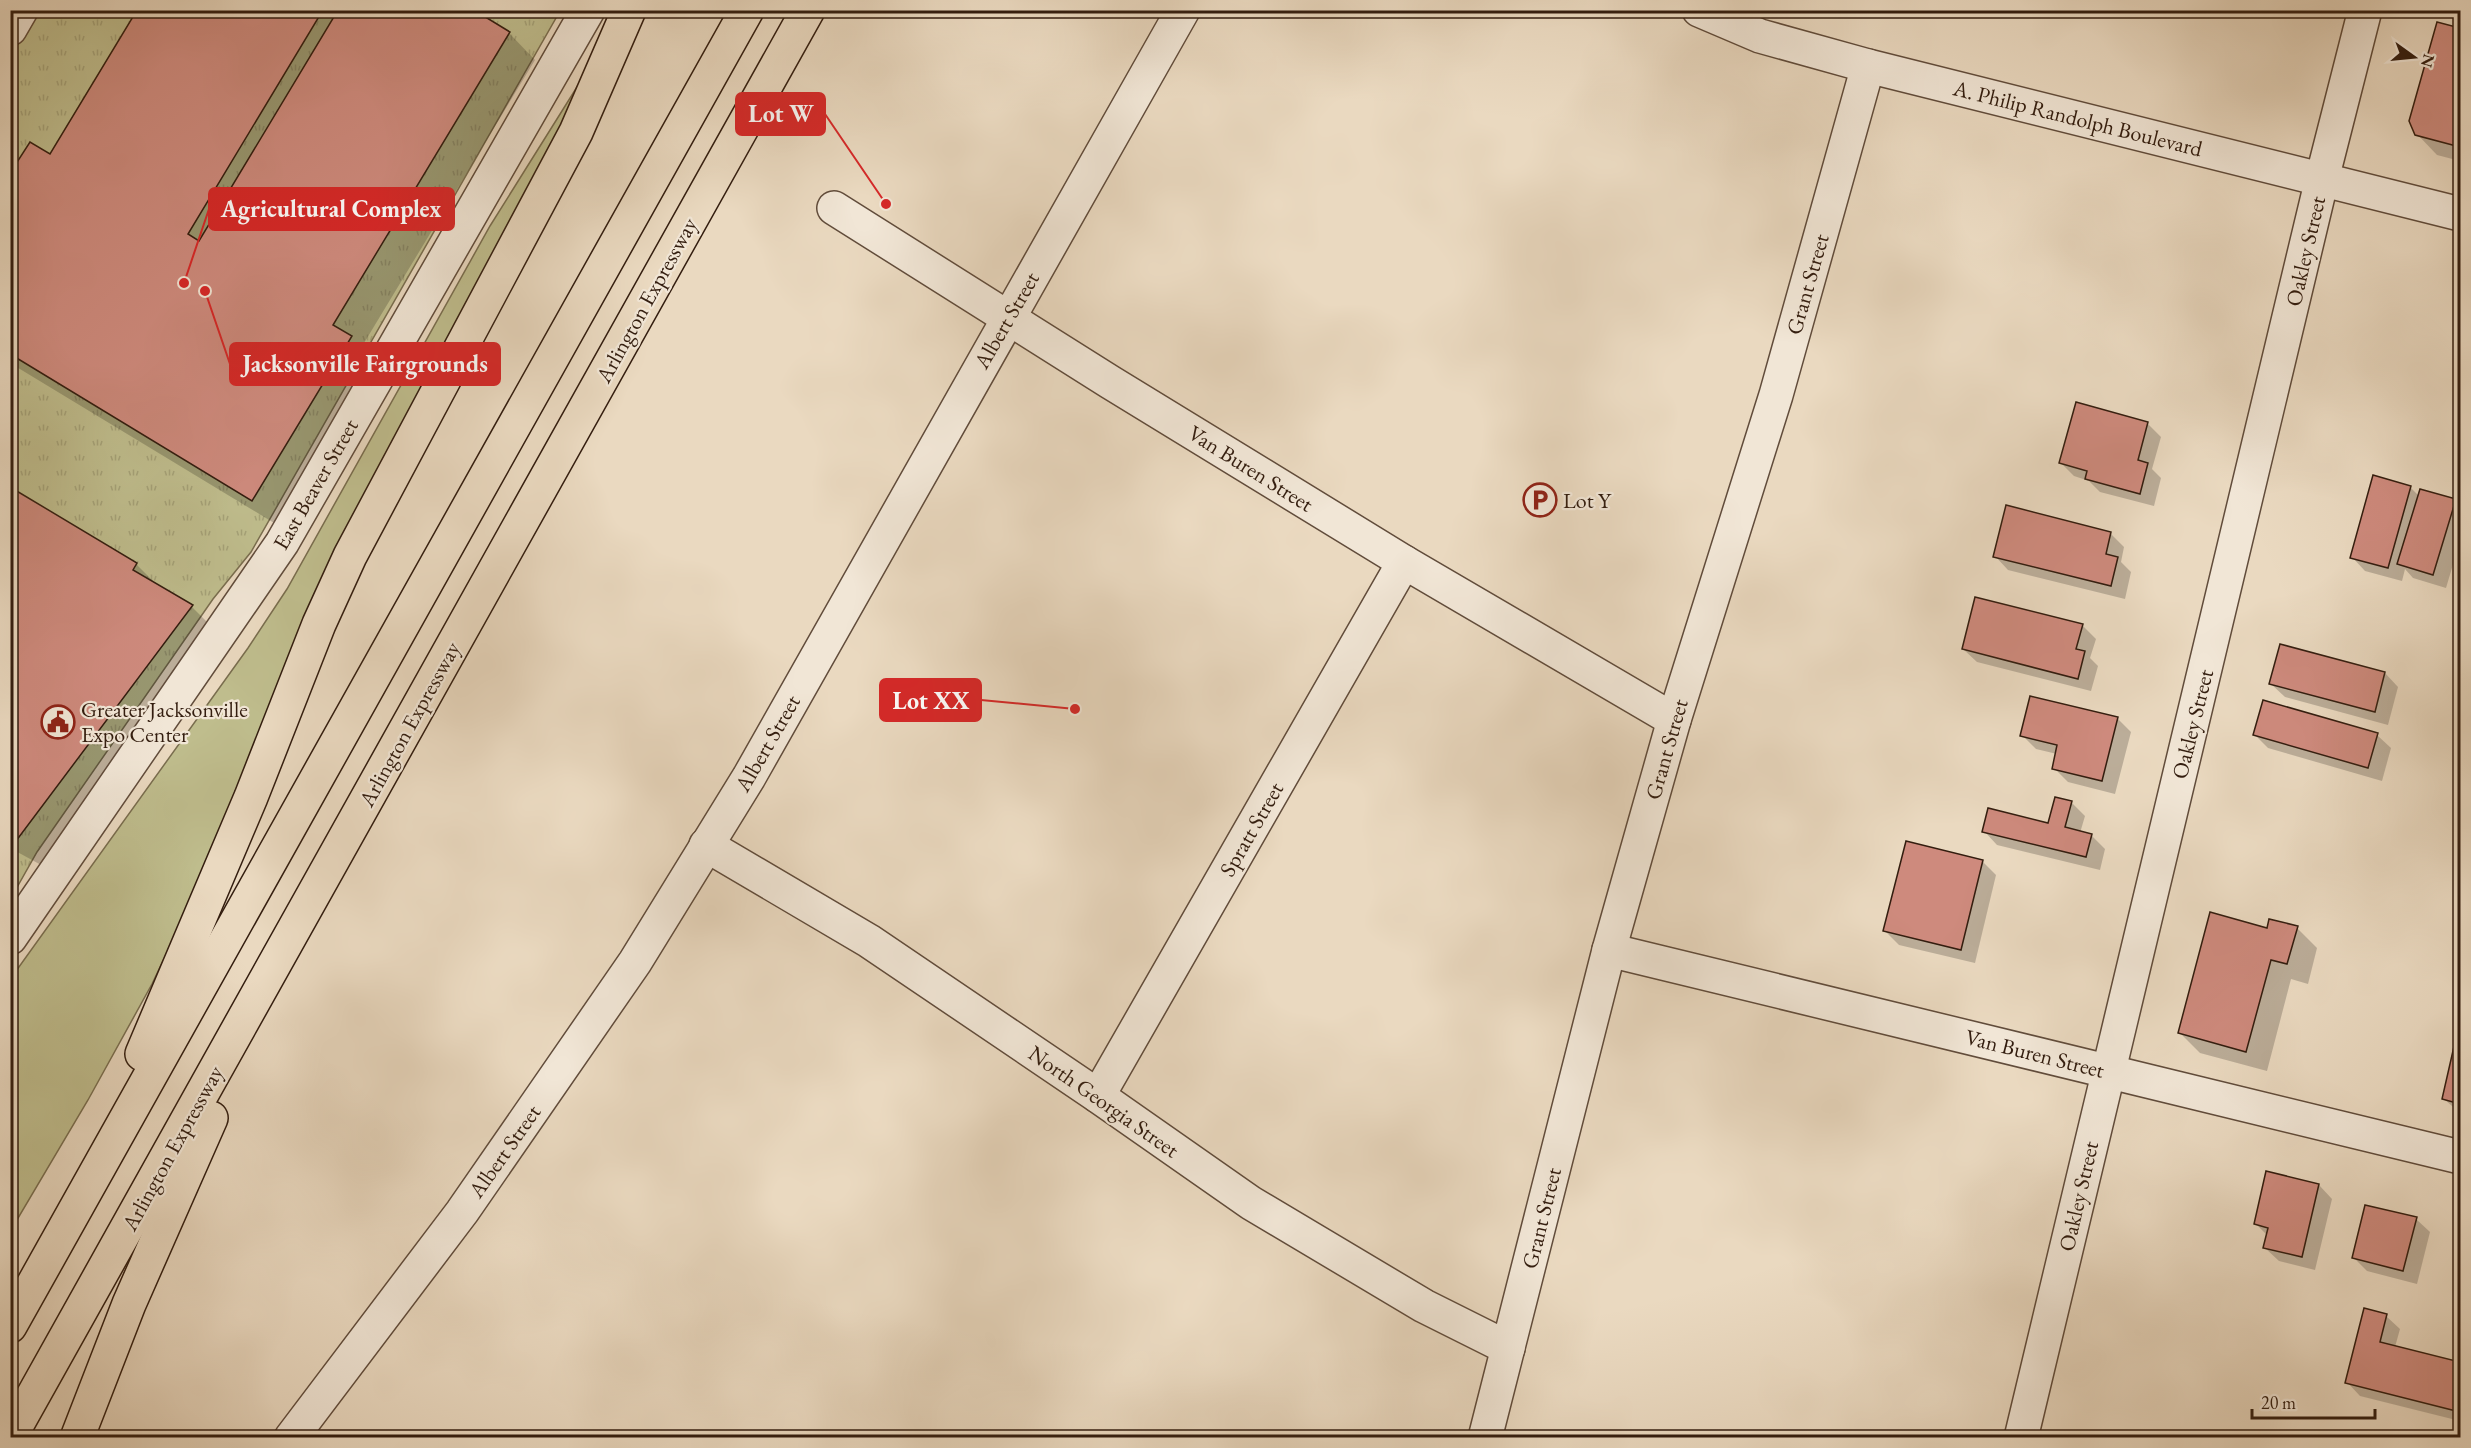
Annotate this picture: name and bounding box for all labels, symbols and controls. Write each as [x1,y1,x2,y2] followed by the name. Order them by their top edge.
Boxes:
[2384,27,2444,87] north arrow
[2416,52,2440,70] text: N
[1949,73,2206,164] street label: A. Philip Randolph Boulevard
[736,93,825,135] callout: Lot W
[748,98,814,129] text: Lot W
[209,188,454,230] callout: Agricultural Complex
[220,193,441,225] text: Agricultural Complex
[2279,193,2332,309] street label: Oakley Street
[589,212,704,389] street label: Arlington Expressway
[1779,230,1836,338] street label: Grant Street
[967,266,1046,375] street label: Albert Street
[230,343,500,385] callout: Jacksonville Fairgrounds
[240,348,488,380] text: Jacksonville Fairgrounds
[266,413,365,555] street label: East Beaver Street
[1183,418,1319,518] street label: Van Buren Street
[1522,482,1558,518] parking icon: Lot Y
[1563,486,1612,515] place label: Lot Y
[352,636,467,813] street label: Arlington Expressway
[2165,666,2220,782] street label: Oakley Street
[880,679,981,721] callout: Lot XX
[892,685,970,716] text: Lot XX
[728,689,807,798] street label: Albert Street
[81,695,248,749] place label: Greater Jacksonville Expo Center
[1638,695,1695,803] street label: Grant Street
[40,704,76,740] public building icon: Greater Jacksonville Expo Center
[1213,777,1290,882] street label: Spratt Street
[1962,1022,2107,1085] street label: Van Buren Street
[1023,1039,1185,1164] street label: North Georgia Street
[115,1060,230,1237] street label: Arlington Expressway
[461,1099,547,1204] street label: Albert Street
[2052,1138,2105,1254] street label: Oakley Street
[1515,1164,1568,1272] street label: Grant Street
[2252,1382,2375,1420] scale bar
[2261,1391,2296,1414] text: 20 m

